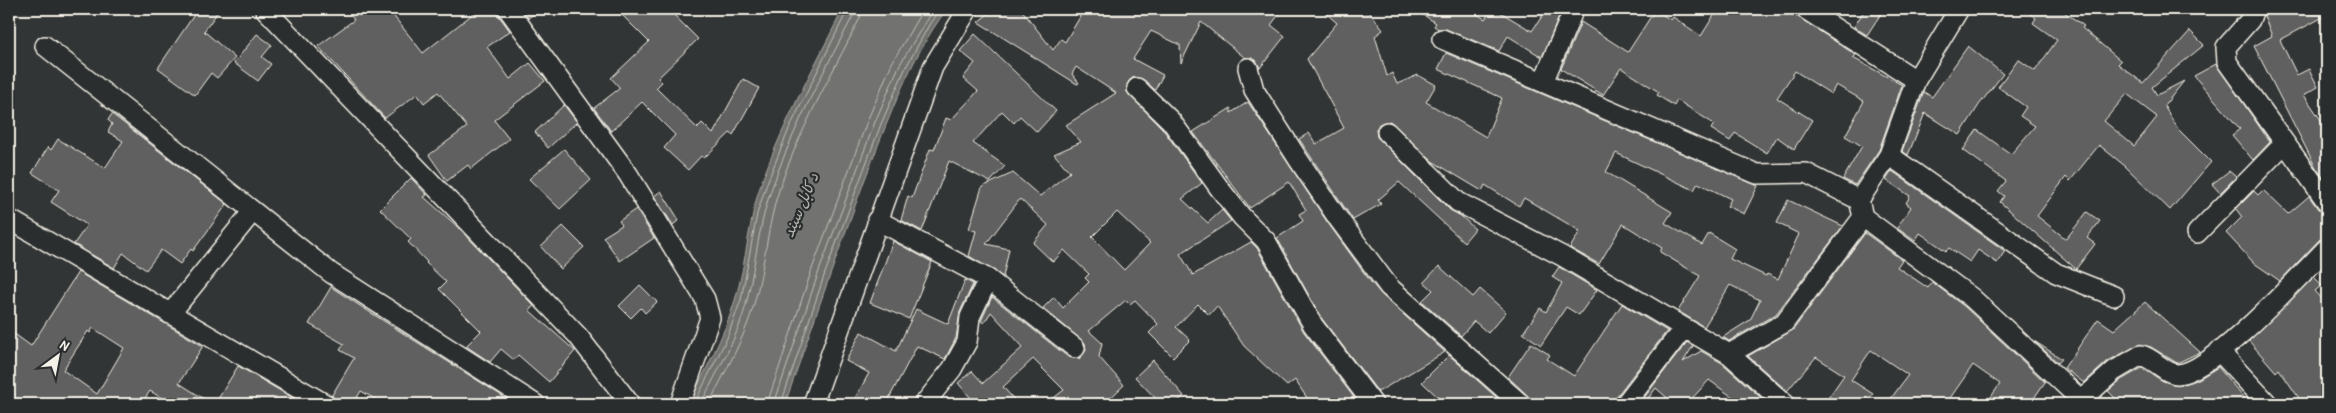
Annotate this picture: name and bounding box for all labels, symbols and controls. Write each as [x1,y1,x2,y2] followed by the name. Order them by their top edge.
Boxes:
[778,169,824,240] water label: د کابل سيند
[32,330,82,380] north arrow
[57,335,74,355] text: N

